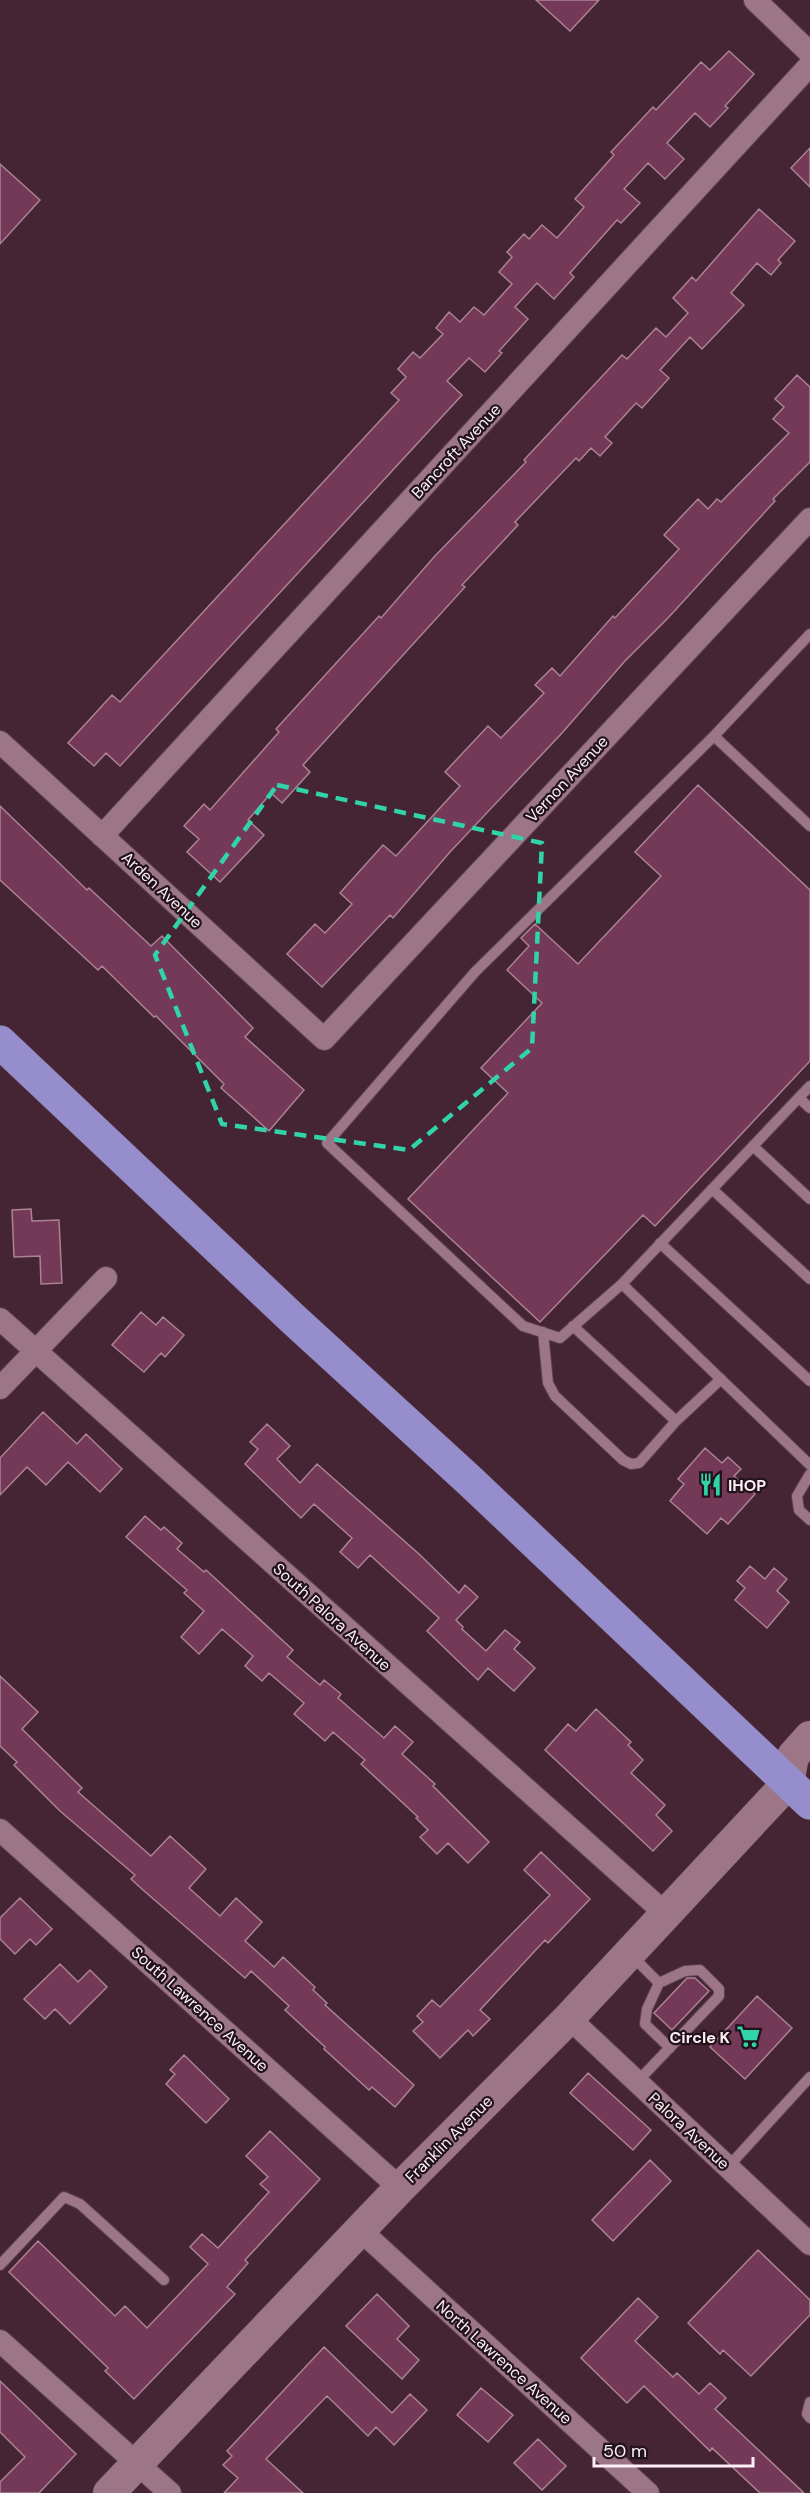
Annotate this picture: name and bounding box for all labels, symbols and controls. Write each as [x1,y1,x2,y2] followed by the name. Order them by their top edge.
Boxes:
[407,399,505,503] street label: Bancroft Avenue
[521,731,613,827] street label: Vernon Avenue
[117,847,207,933] street label: Arden Avenue
[697,1472,723,1498] restaurant icon: IHOP
[728,1475,766,1496] place label: IHOP
[269,1558,395,1676] street label: South Palora Avenue
[127,1942,273,2076] street label: South Lawrence Avenue
[735,2024,761,2050] supermarket icon: Circle K
[670,2027,731,2048] place label: Circle K
[644,2088,734,2174] street label: Palora Avenue
[401,2091,497,2187] street label: Franklin Avenue
[432,2295,576,2429] street label: North Lawrence Avenue
[594,2430,753,2468] scale bar
[603,2439,647,2463] text: 50 m

